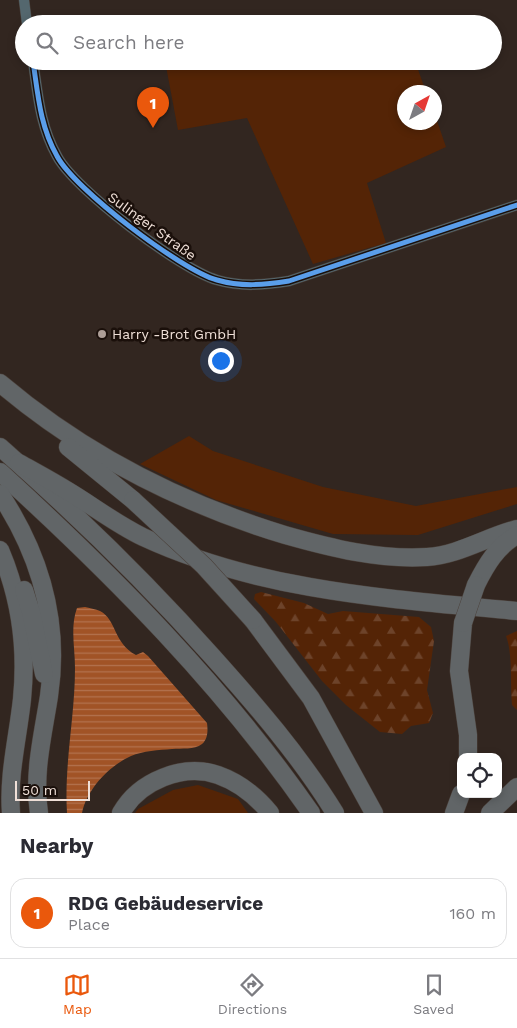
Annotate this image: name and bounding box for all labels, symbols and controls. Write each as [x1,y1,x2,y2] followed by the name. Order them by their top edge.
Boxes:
[15,15,502,70] search box
[33,29,61,57] icon: search
[73,31,184,54] text: Search here
[397,85,442,130] north arrow
[137,87,169,128] pin: 1
[105,189,199,263] street label: Sulinger Straße
[112,326,236,342] place label: Harry -Brot GmbH
[96,328,108,340] marker: Harry -Brot GmbH
[208,348,234,374] your location
[457,753,502,798] map controls
[457,753,502,798] button: locate
[15,778,90,801] scale bar
[22,782,57,798] text: 50 m
[20,833,93,858] text: Nearby
[68,892,263,915] text: RDG Gebäudeservice
[34,904,40,923] text: 1
[449,904,496,923] text: 160 m
[68,915,110,934] text: Place
[63,971,92,1017] tab: Map
[218,971,287,1017] tab: Directions
[413,971,454,1017] tab: Saved

